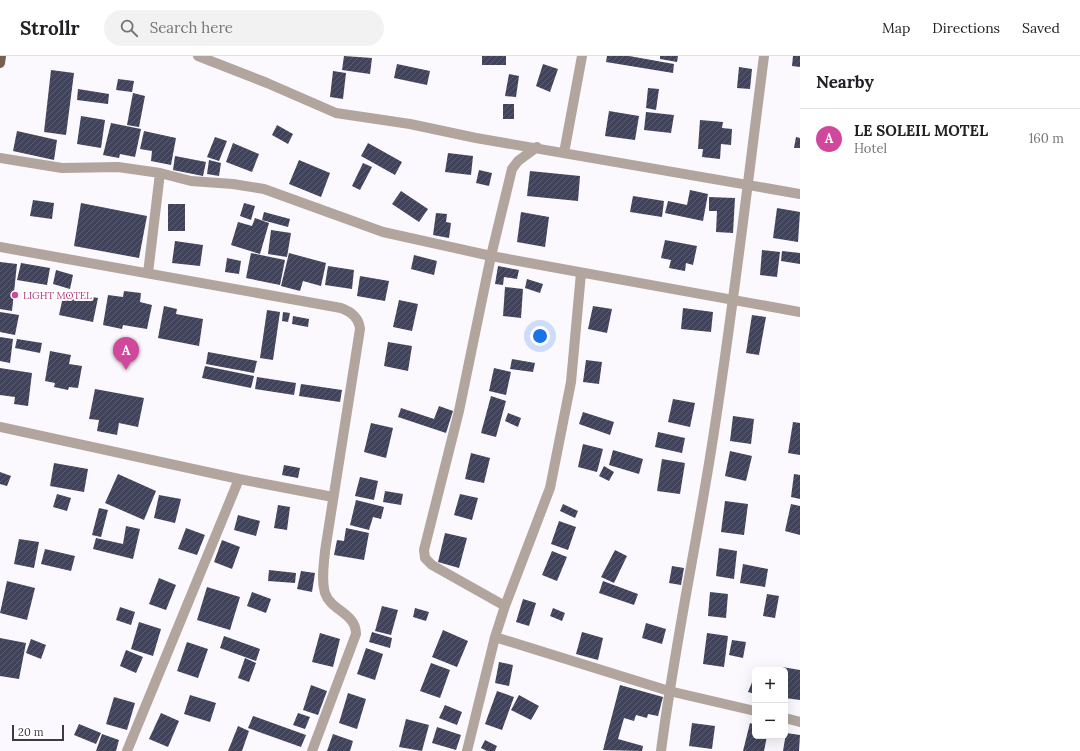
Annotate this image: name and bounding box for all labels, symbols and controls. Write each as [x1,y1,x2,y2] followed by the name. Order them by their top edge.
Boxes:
[104,10,384,46] search box
[20,16,80,40] text: Strollr
[118,17,140,39] icon: search
[150,18,233,37] text: Search here
[882,19,910,37] text: Map
[932,19,1000,37] text: Directions
[1022,19,1060,37] text: Saved
[816,71,874,93] text: Nearby
[854,121,988,140] text: LE SOLEIL MOTEL
[825,130,833,147] text: A
[1029,130,1064,147] text: 160 m
[854,140,887,157] text: Hotel
[23,289,92,302] place label: LIGHT MOTEL
[10,290,20,300] marker: LIGHT MOTEL
[530,326,550,346] your location
[113,337,139,370] pin: A
[752,667,788,739] map controls
[752,667,788,703] button: +
[752,703,788,739] button: −
[12,723,64,742] scale bar
[18,725,43,739] text: 20 m

